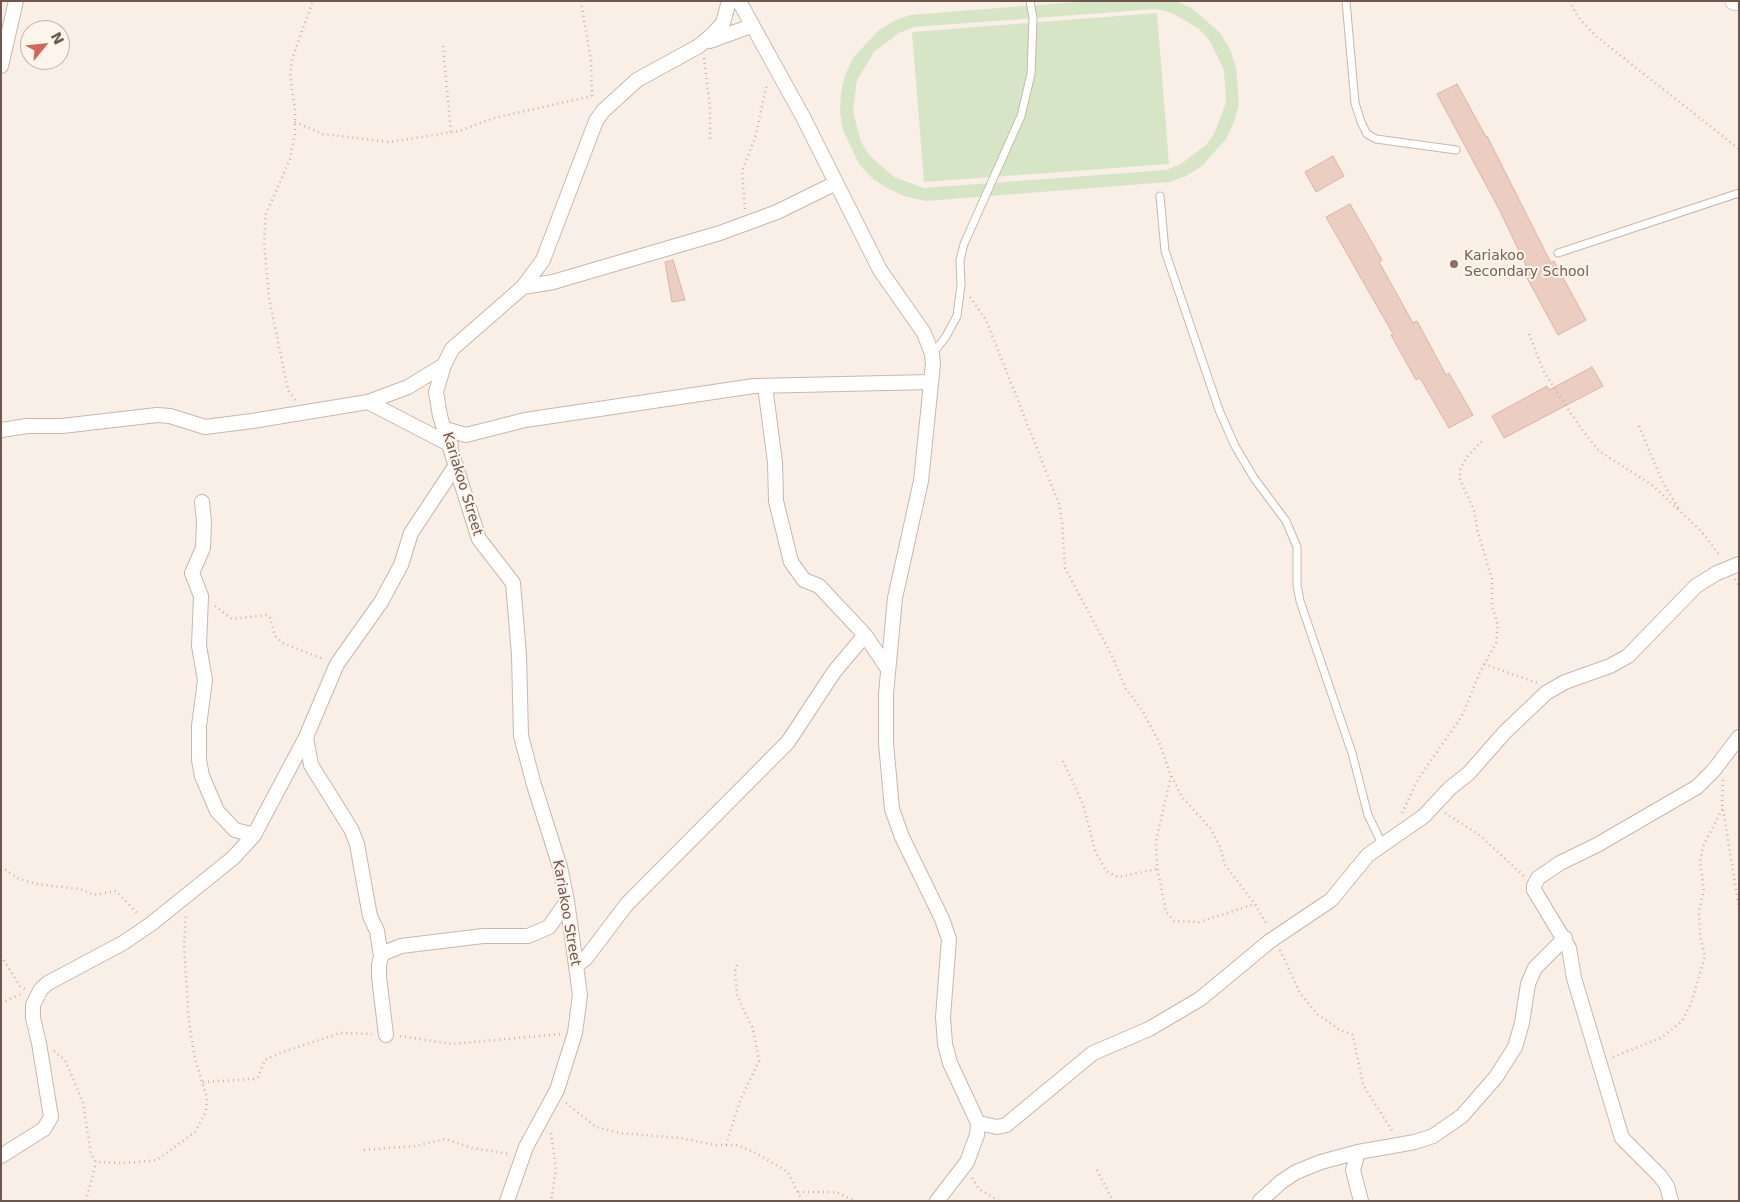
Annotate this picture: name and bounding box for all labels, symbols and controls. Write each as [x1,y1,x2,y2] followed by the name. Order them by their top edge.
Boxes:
[20,20,70,70] north arrow
[48,29,67,47] text: N
[1464,248,1589,280] place label: Kariakoo Secondary School
[1448,258,1460,270] marker: Kariakoo Secondary School
[438,430,486,538] street label: Kariakoo Street
[548,859,584,967] street label: Kariakoo Street

